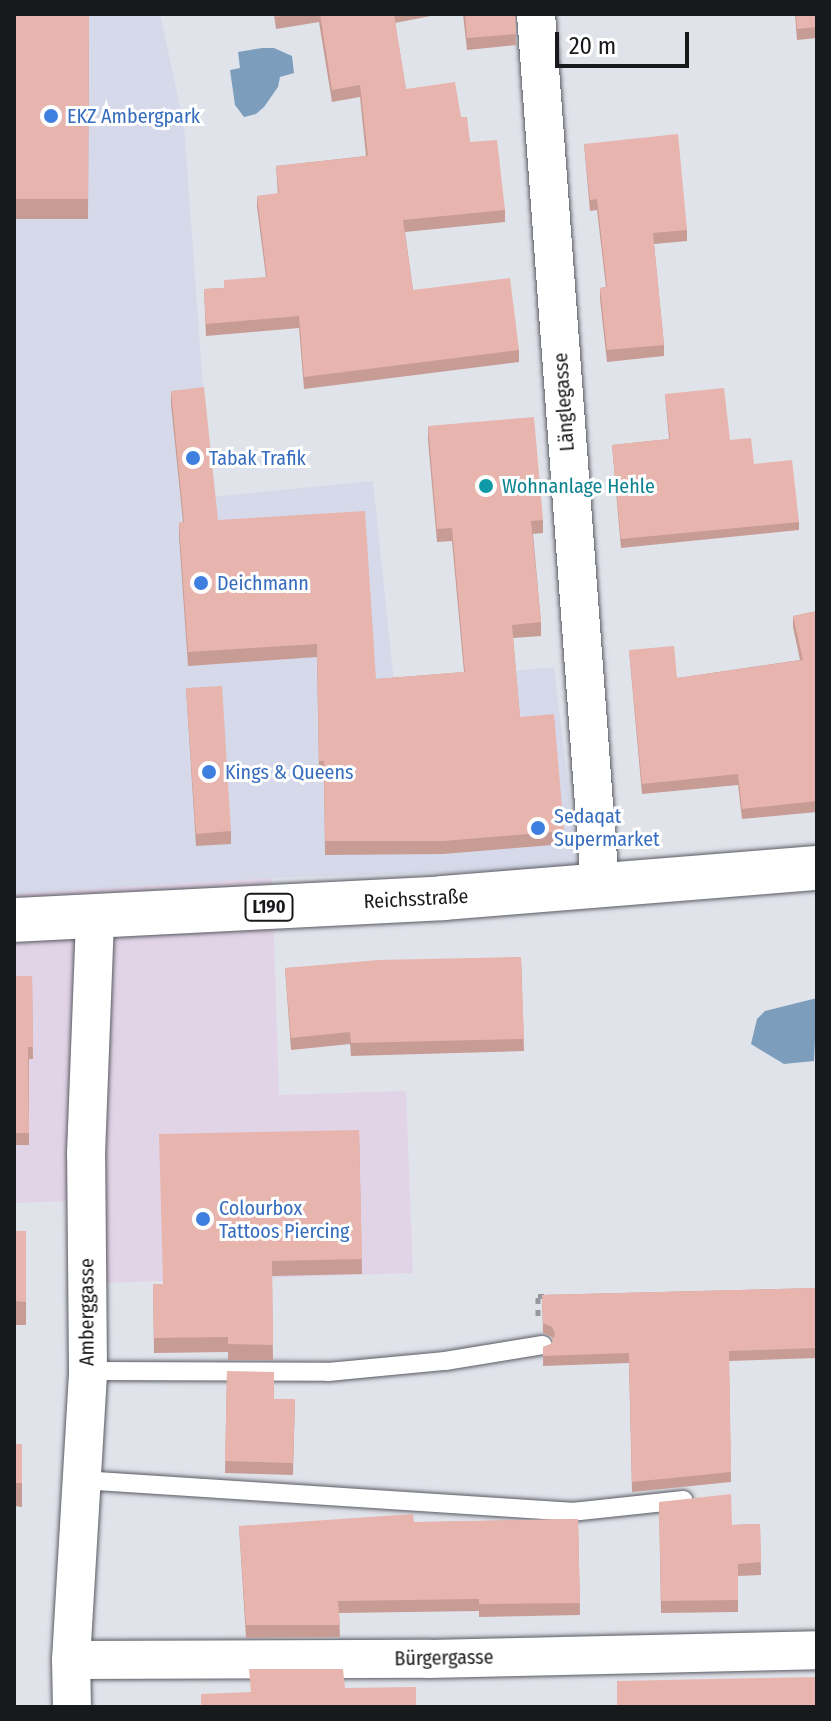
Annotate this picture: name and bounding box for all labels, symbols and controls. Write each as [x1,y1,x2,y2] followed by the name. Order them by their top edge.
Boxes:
[559,16,693,66] scale bar
[569,32,616,60] text: 20 m
[67,104,200,128] place label: EKZ Ambergpark
[42,107,60,125] marker: EKZ Ambergpark
[549,352,579,452] street label: Länglegasse
[209,446,306,470] place label: Tabak Trafik
[184,449,202,467] marker: Tabak Trafik
[502,474,655,498] place label: Wohnanlage Hehle
[477,477,495,495] marker: Wohnanlage Hehle
[217,571,309,595] place label: Deichmann
[192,574,210,592] marker: Deichmann
[225,760,354,784] place label: Kings & Queens
[200,763,218,781] marker: Kings & Queens
[554,804,660,851] place label: Sedaqat Supermarket
[529,819,547,837] marker: Sedaqat Supermarket
[363,884,469,914] street label: Reichsstraße
[243,893,295,921] road number: L190
[219,1196,349,1243] place label: Colourbox Tattoos Piercing
[194,1210,212,1228] marker: Colourbox Tattoos Piercing
[75,1258,99,1366] street label: Amberggasse
[394,1645,494,1671] street label: Bürgergasse

